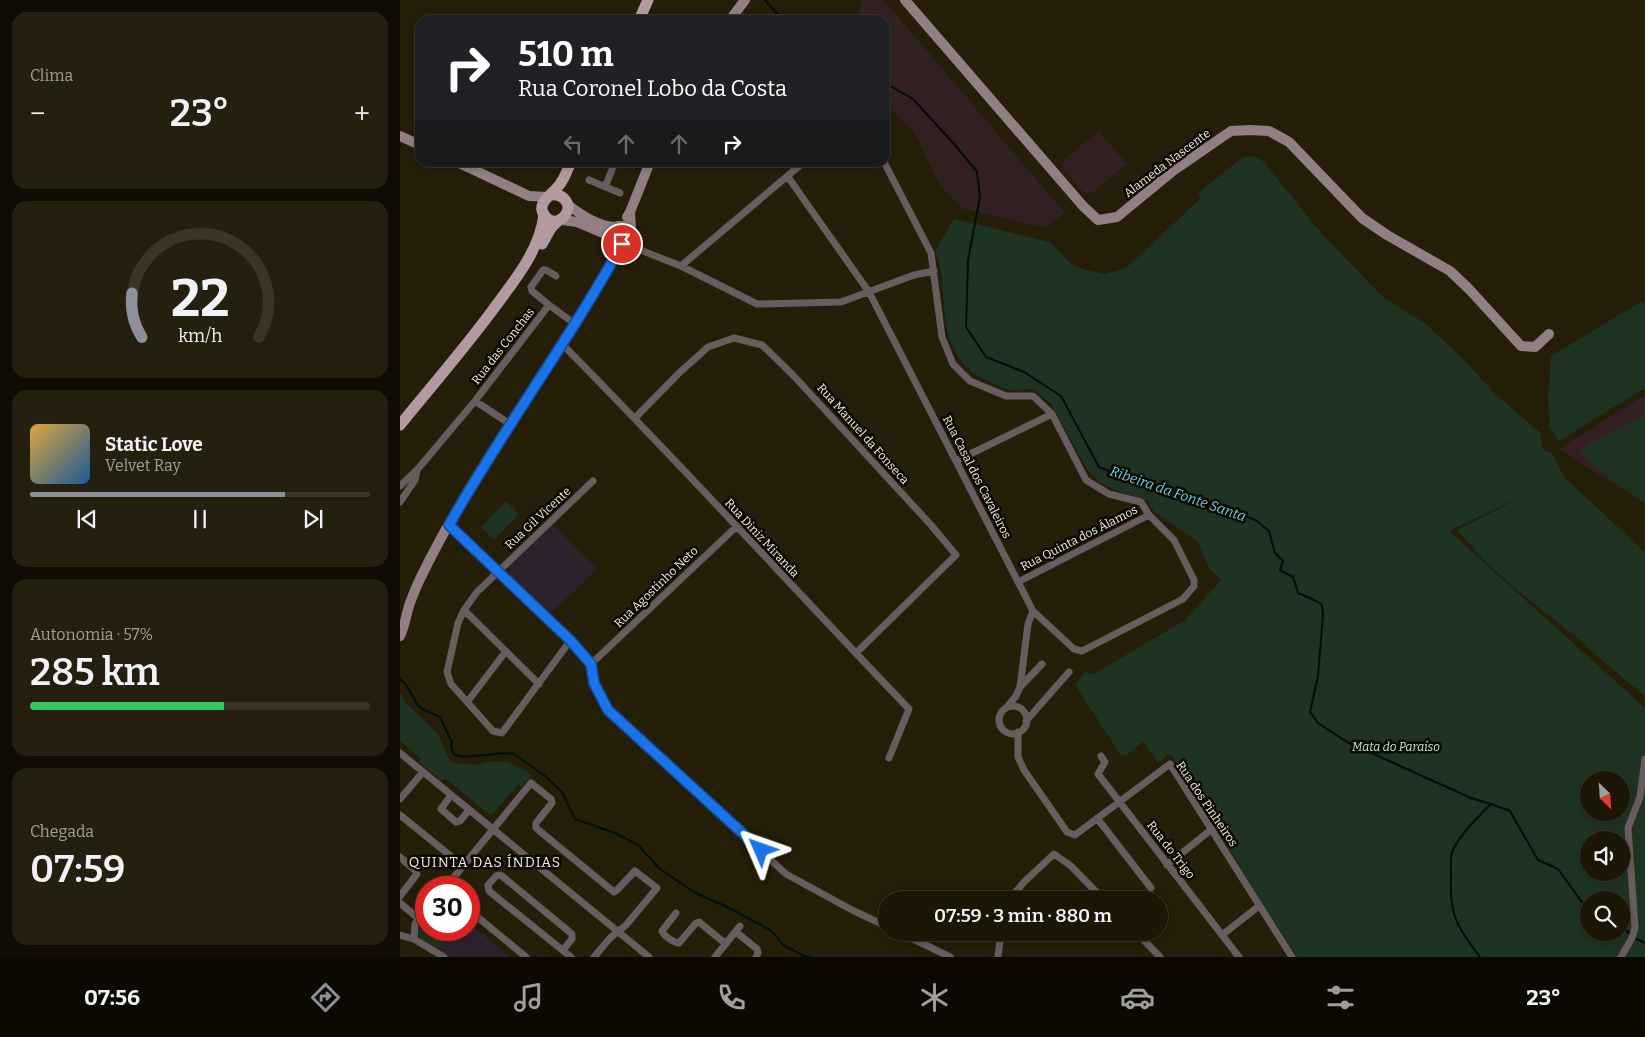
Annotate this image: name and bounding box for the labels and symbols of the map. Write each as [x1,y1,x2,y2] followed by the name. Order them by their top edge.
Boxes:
[1121,126,1213,200] street label: Alameda Nascente
[601,223,643,265] pin
[469,305,537,387] street label: Rua das Conchas
[814,381,912,487] street label: Rua Manuel da Fonseca
[940,413,1014,541] street label: Rua Casal dos Cavaleiros
[1108,463,1248,525] water label: Ribeira da Fonte Santa
[502,484,574,552] street label: Rua Gil Vicente
[722,496,802,581] street label: Rua Diniz Miranda
[1018,501,1140,574] street label: Rua Quinta dos Álamos
[611,543,701,630] street label: Rua Agostinho Neto
[1352,740,1440,754] park label: Mata do Paraíso
[1173,759,1241,849] street label: Rua dos Pinheiros
[1580,771,1630,821] north arrow
[1144,818,1198,882] street label: Rua do Trigo
[734,823,786,875] position arrow
[409,853,561,871] district label: QUINTA DAS ÍNDIAS
[415,876,480,941] speed limit sign: 30

